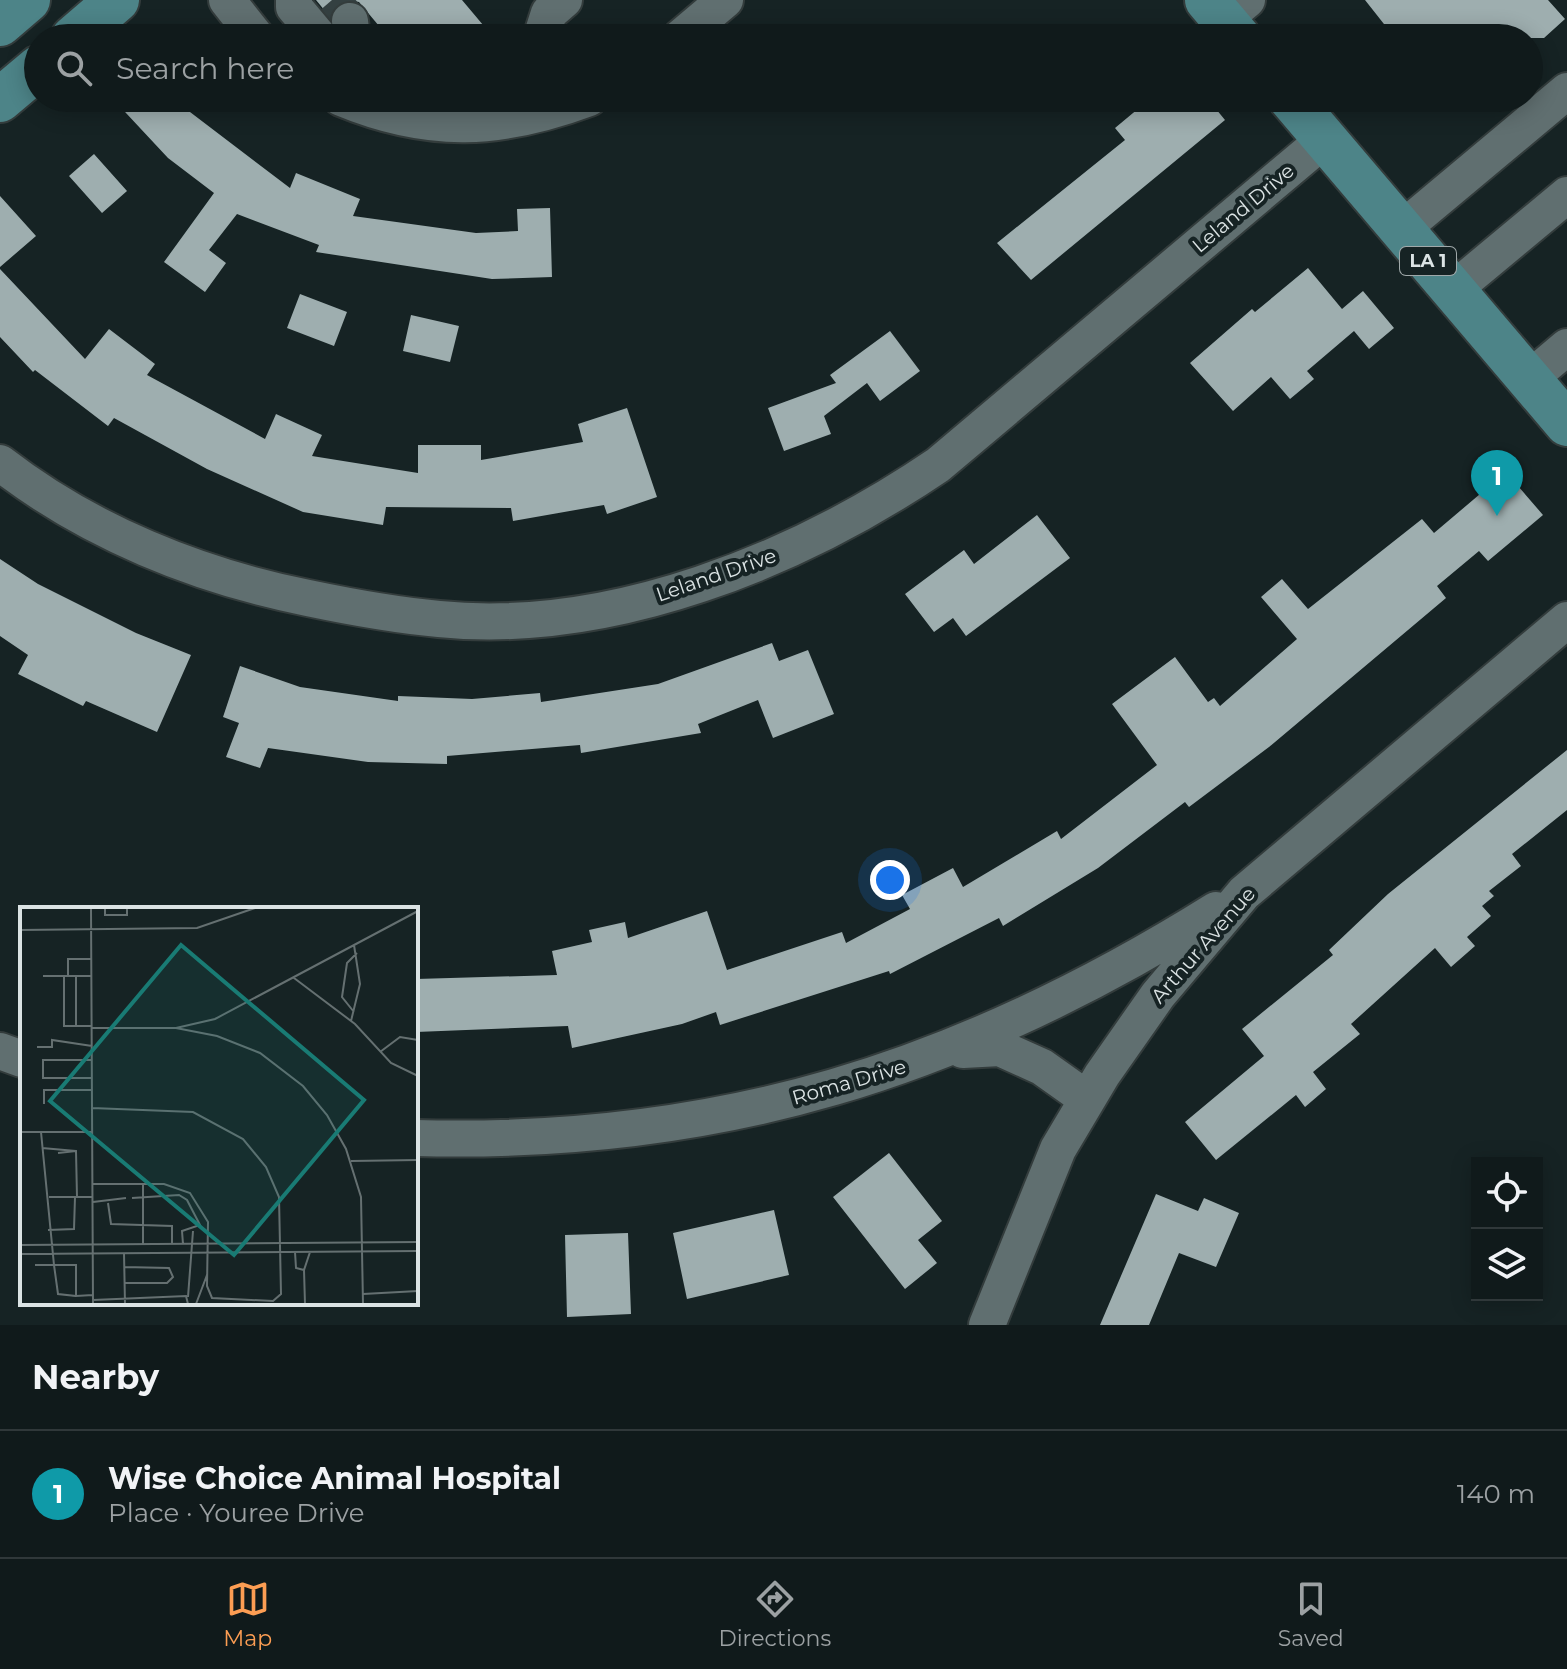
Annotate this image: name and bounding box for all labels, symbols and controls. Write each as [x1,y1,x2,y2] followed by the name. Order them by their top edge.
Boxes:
[24,24,1543,112] search box
[52,46,96,90] icon: search
[116,50,294,87] text: Search here
[1187,158,1299,258] street label: Leland Drive
[1400,247,1456,275] road number: LA 1
[1471,450,1523,516] pin: 1
[653,543,779,607] street label: Leland Drive
[870,860,910,900] your location
[1146,882,1260,1008] street label: Arthur Avenue
[20,907,418,1305] inset map
[789,1054,909,1110] street label: Roma Drive
[1471,1157,1543,1301] map controls
[1471,1157,1543,1229] button: locate
[1471,1229,1543,1301] button: layers
[32,1356,159,1398] text: Nearby
[108,1460,561,1497] text: Wise Choice Animal Hospital
[53,1478,63,1510] text: 1
[1457,1478,1535,1510] text: 140 m
[108,1497,364,1529] text: Place · Youree Drive
[223,1577,272,1652] tab: Map
[719,1577,831,1652] tab: Directions
[1278,1577,1344,1652] tab: Saved

